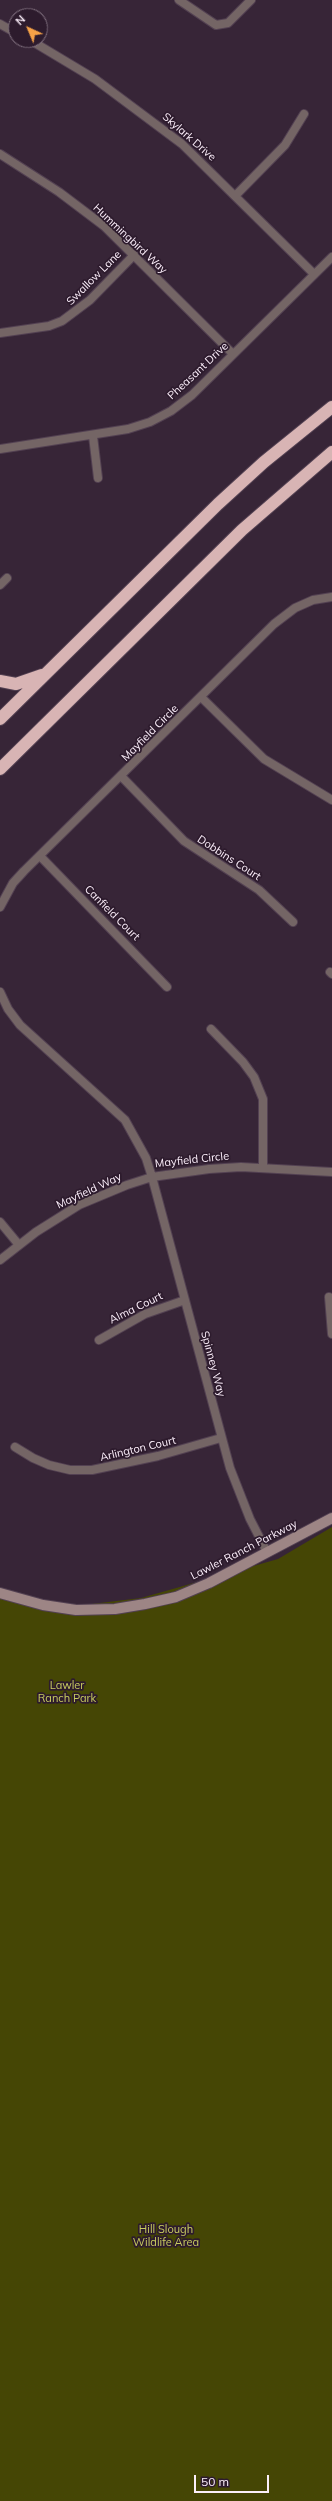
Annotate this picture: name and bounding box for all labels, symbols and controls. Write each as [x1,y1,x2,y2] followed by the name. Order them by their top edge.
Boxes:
[8,8,48,48] north arrow
[13,12,28,28] text: N
[160,110,218,164] street label: Skylark Drive
[90,201,170,277] street label: Hummingbird Way
[64,248,124,308] street label: Swallow Lane
[165,340,231,402] street label: Pheasant Drive
[119,702,181,764] street label: Mayfield Circle
[195,833,263,883] street label: Dobbins Court
[82,883,142,943] street label: Canfield Court
[154,1150,230,1170] street label: Mayfield Circle
[54,1170,124,1212] street label: Mayfield Way
[107,1289,165,1327] street label: Alma Court
[198,1330,228,1398] street label: Spinney Way
[99,1434,177,1464] street label: Arlington Court
[189,1517,299,1583] street label: Lawler Ranch Parkway
[38,1679,96,1705] park label: Lawler Ranch Park
[133,2223,199,2249] park label: Hill Slough Wildlife Area
[196,2467,271,2493] scale bar
[201,2474,229,2489] text: 50 m

